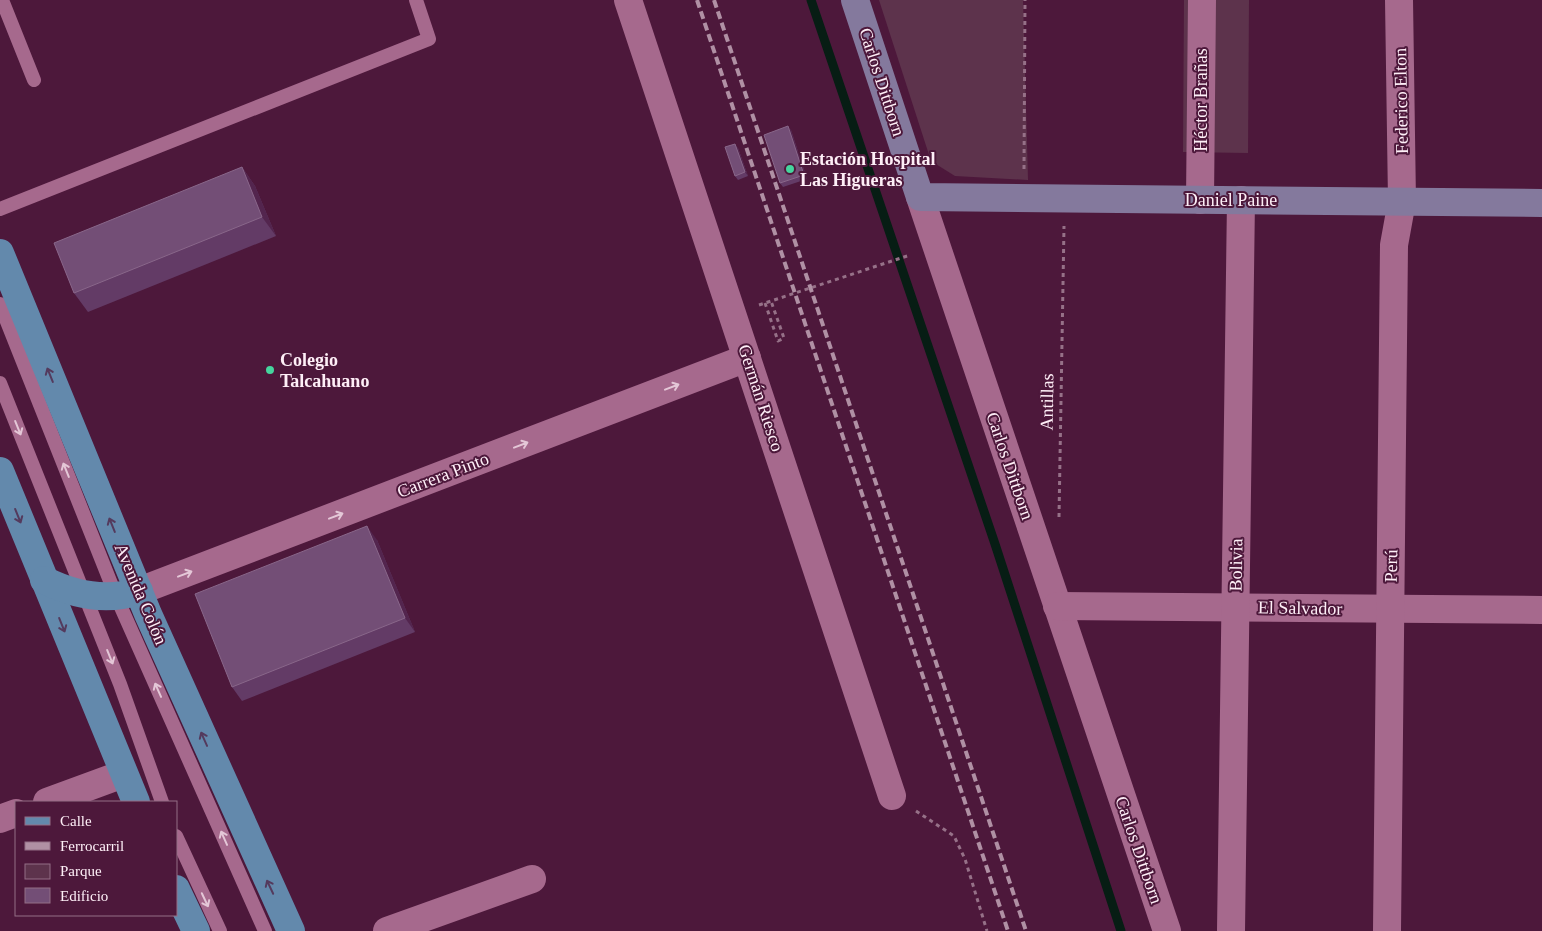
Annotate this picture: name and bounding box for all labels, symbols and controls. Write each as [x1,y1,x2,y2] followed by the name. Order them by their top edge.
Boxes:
[855,25,909,139] street label: Carlos Dittborn
[1191,48,1211,152] street label: Héctor Brañas
[1390,48,1412,154] street label: Federico Elton
[800,149,936,190] place label: Estación Hospital Las Higueras
[784,163,796,175] marker: Estación Hospital Las Higueras
[1185,190,1277,210] street label: Daniel Paine
[734,342,788,454] street label: Germán Riesco
[280,350,369,391] place label: Colegio Talcahuano
[264,364,276,376] marker: Colegio Talcahuano
[45,368,54,383] one-way arrow
[1037,373,1057,431] street label: Antillas
[664,382,680,391] one-way arrow
[982,410,1038,522] street label: Carlos Dittborn
[14,420,23,435] one-way arrow
[513,440,528,449] one-way arrow
[394,448,492,502] street label: Carrera Pinto
[61,463,70,478] one-way arrow
[14,508,23,524] one-way arrow
[328,511,343,520] one-way arrow
[107,518,116,533] one-way arrow
[1226,538,1246,592] street label: Bolivia
[111,540,171,648] street label: Avenida Colón
[1381,549,1401,583] street label: Perú
[176,569,192,578] one-way arrow
[1258,597,1342,619] street label: El Salvador
[58,617,68,632] one-way arrow
[105,649,115,664] one-way arrow
[152,683,162,698] one-way arrow
[198,732,208,747] one-way arrow
[1111,794,1167,906] street label: Carlos Dittborn
[15,801,178,916] legend
[60,813,92,829] text: Calle
[219,831,228,846] one-way arrow
[60,838,124,854] text: Ferrocarril
[60,863,102,879] text: Parque
[265,880,275,895] one-way arrow
[60,888,108,904] text: Edificio
[201,892,210,907] one-way arrow

